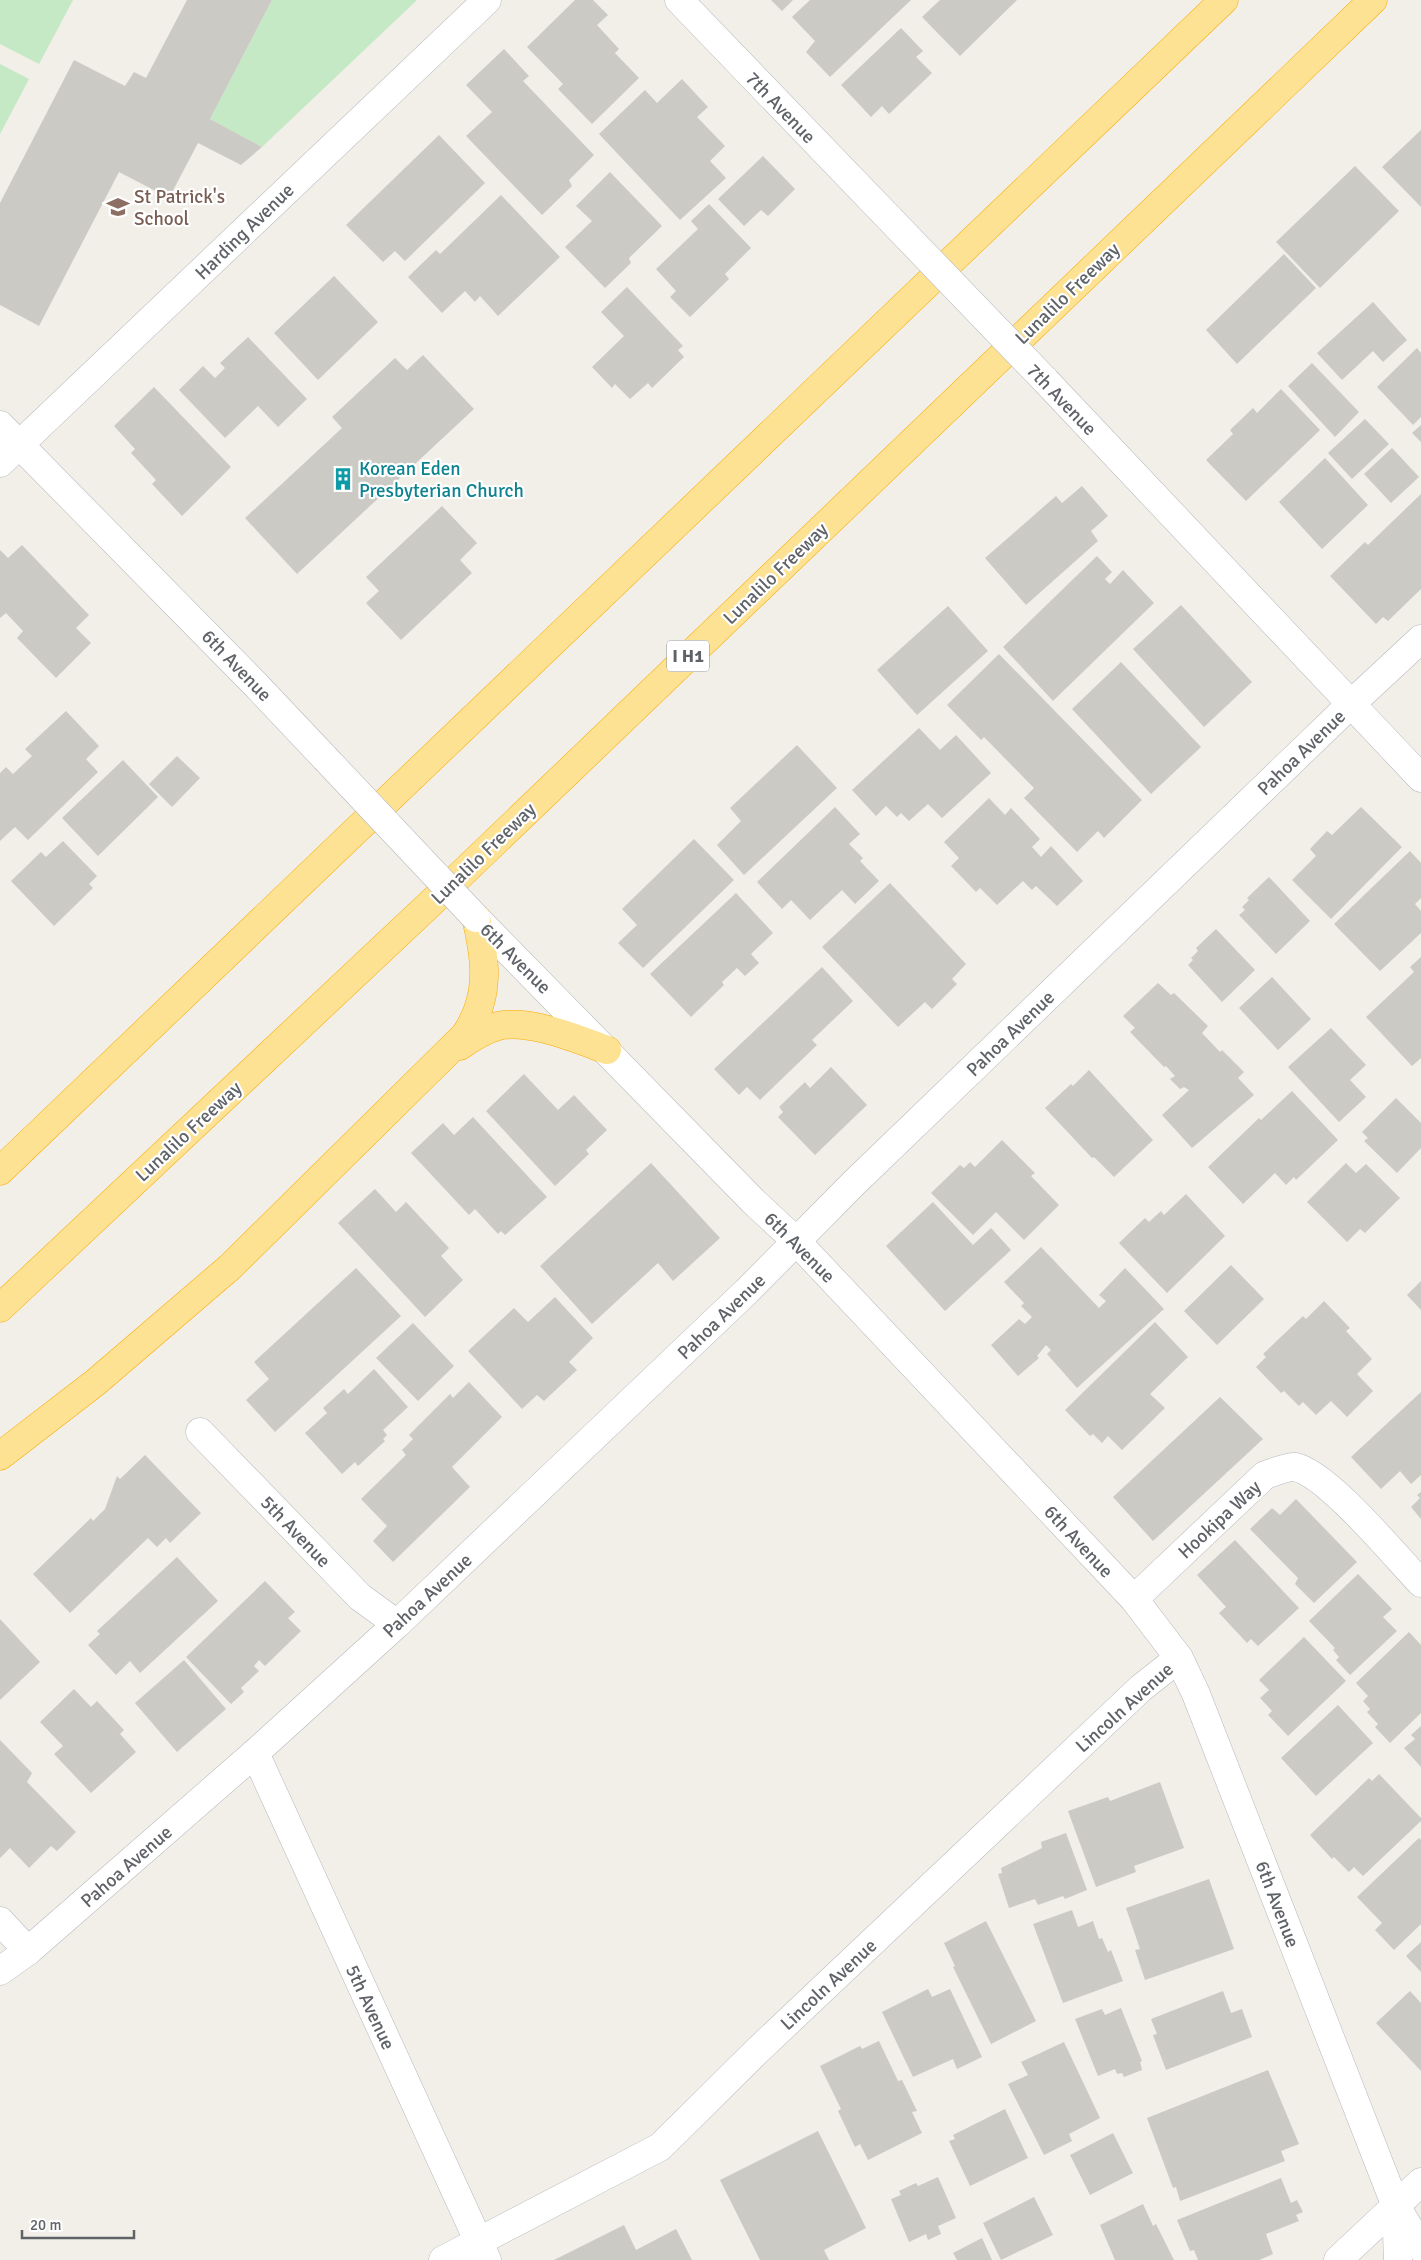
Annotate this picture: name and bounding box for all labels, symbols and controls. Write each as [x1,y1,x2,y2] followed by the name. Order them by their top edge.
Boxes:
[740,67,820,149] street label: 7th Avenue
[190,178,299,285] street label: Harding Avenue
[134,185,225,231] place label: St Patrick's School
[105,194,131,220] school or university icon: St Patrick's School
[1010,238,1125,350] street label: Lunalilo Freeway
[1021,359,1101,441] street label: 7th Avenue
[359,457,524,503] place label: Korean Eden Presbyterian Church
[330,466,356,492] building icon: Korean Eden Presbyterian Church
[718,518,833,630] street label: Lunalilo Freeway
[196,625,276,707] street label: 6th Avenue
[667,640,709,671] road number: I H1
[1253,705,1351,801] street label: Pahoa Avenue
[426,798,541,910] street label: Lunalilo Freeway
[475,918,556,999] street label: 6th Avenue
[962,986,1060,1082] street label: Pahoa Avenue
[131,1076,247,1187] street label: Lunalilo Freeway
[759,1207,840,1288] street label: 6th Avenue
[673,1269,771,1365] street label: Pahoa Avenue
[1173,1475,1266,1564] street label: Hookipa Way
[255,1491,335,1573] street label: 5th Avenue
[1039,1500,1118,1583] street label: 6th Avenue
[378,1548,477,1643] street label: Pahoa Avenue
[1071,1658,1179,1758] street label: Lincoln Avenue
[76,1820,177,1913] street label: Pahoa Avenue
[1250,1858,1305,1951] street label: 6th Avenue
[775,1934,882,2036] street label: Lincoln Avenue
[340,1961,400,2054] street label: 5th Avenue
[22,2208,135,2240] scale bar
[30,2216,61,2234] text: 20 m

